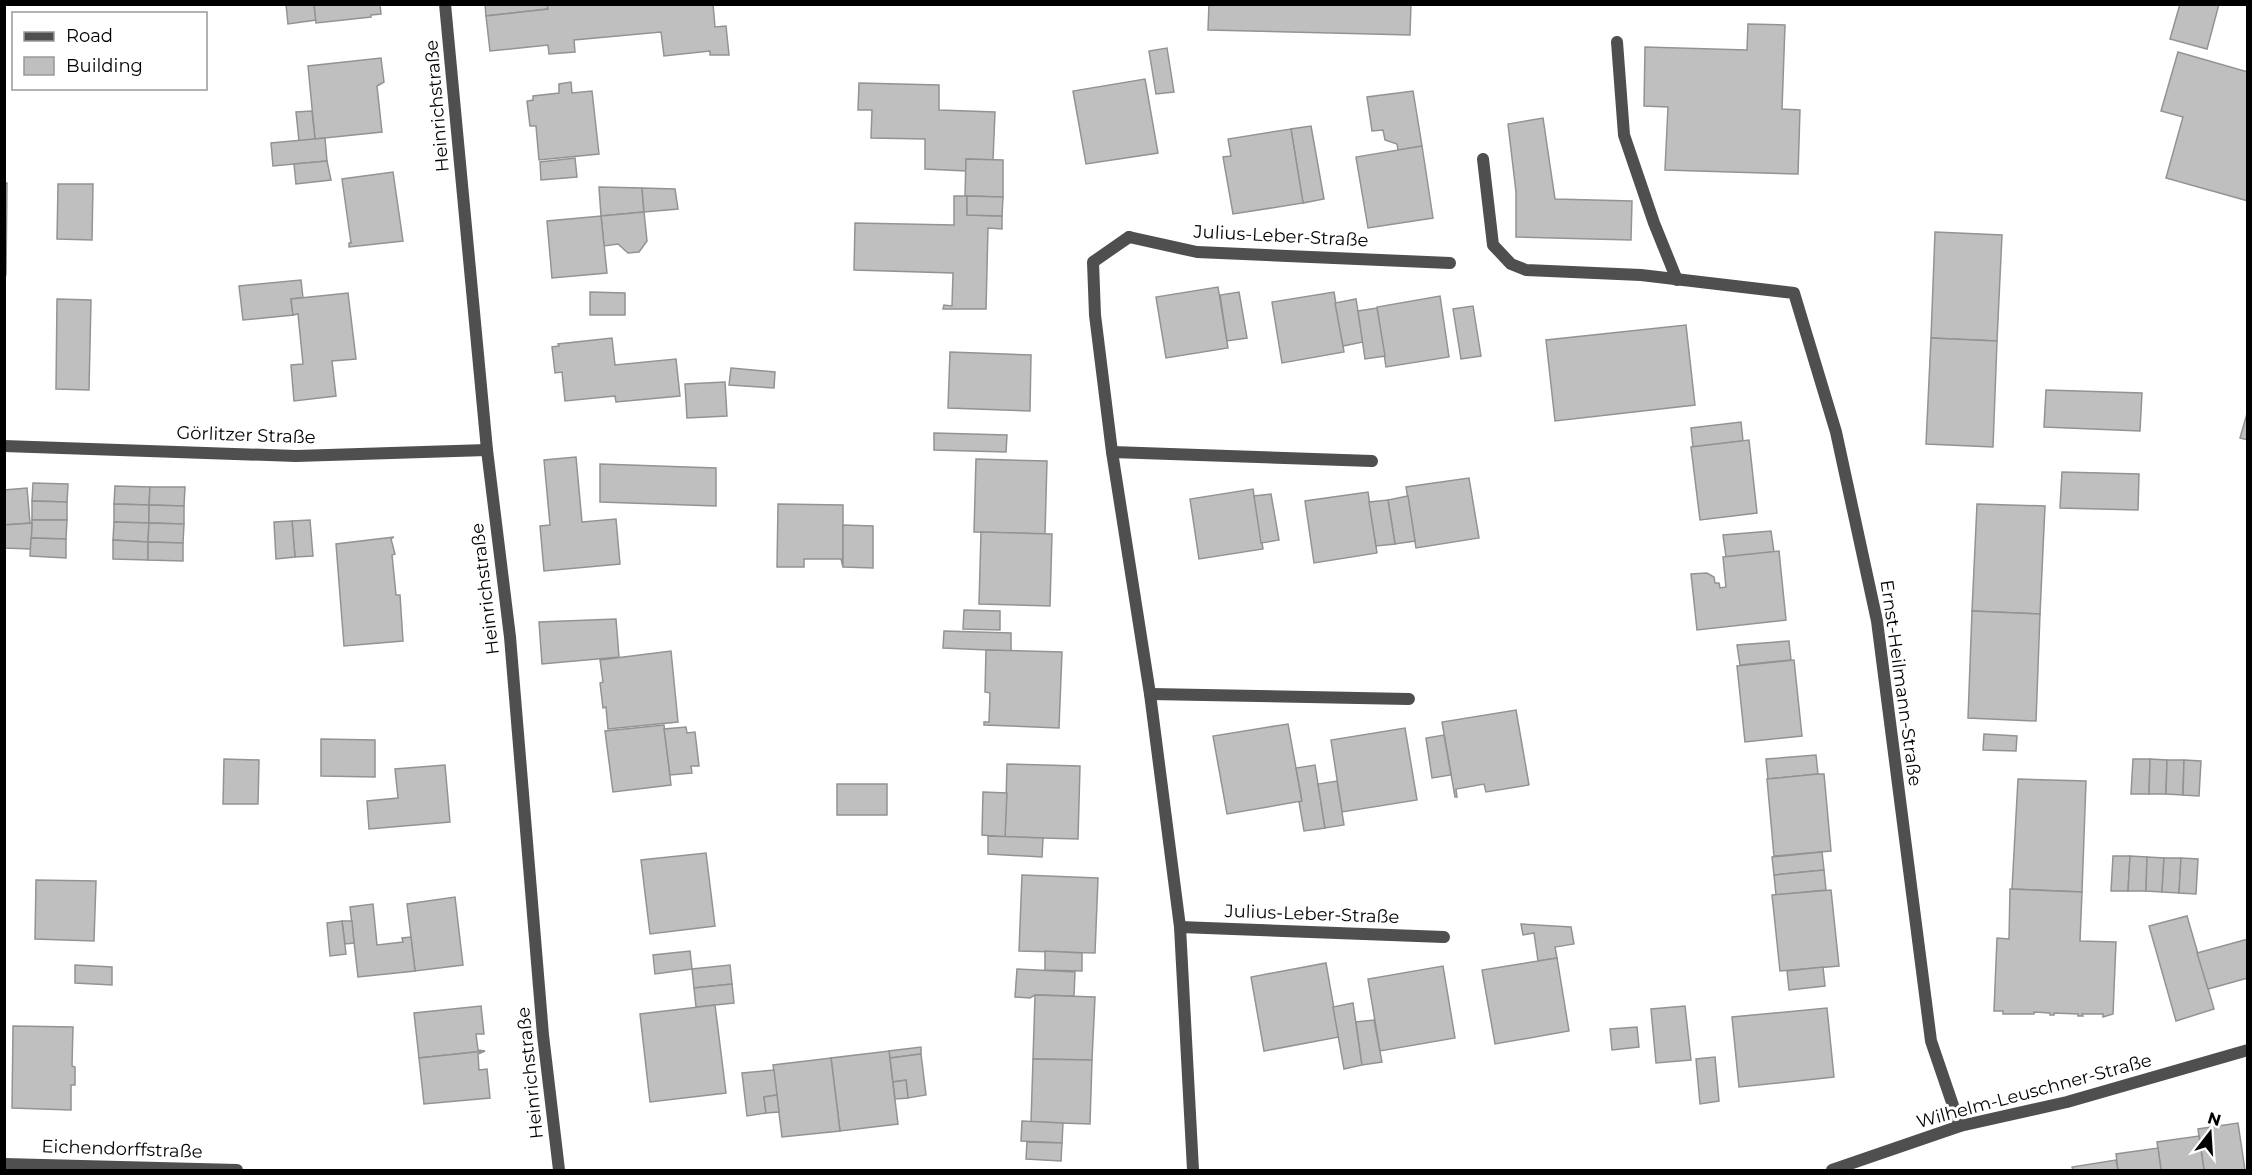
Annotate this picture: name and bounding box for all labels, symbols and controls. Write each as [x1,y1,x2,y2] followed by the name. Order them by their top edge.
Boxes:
[12,12,207,90] legend
[66,25,113,47] text: Road
[420,39,454,173] street label: Heinrichstraße
[66,55,143,77] text: Building
[1192,220,1369,252] street label: Julius-Leber-Straße
[176,422,316,448] street label: Görlitzer Straße
[466,522,504,656] street label: Heinrichstraße
[1876,578,1926,788] street label: Ernst-Heilmann-Straße
[1223,900,1400,928] street label: Julius-Leber-Straße
[512,1006,548,1140] street label: Heinrichstraße
[1914,1049,2154,1133] street label: Wilhelm-Leuschner-Straße
[2180,1103,2240,1163] north arrow
[2205,1108,2223,1130] text: N
[41,1135,203,1163] street label: Eichendorffstraße

